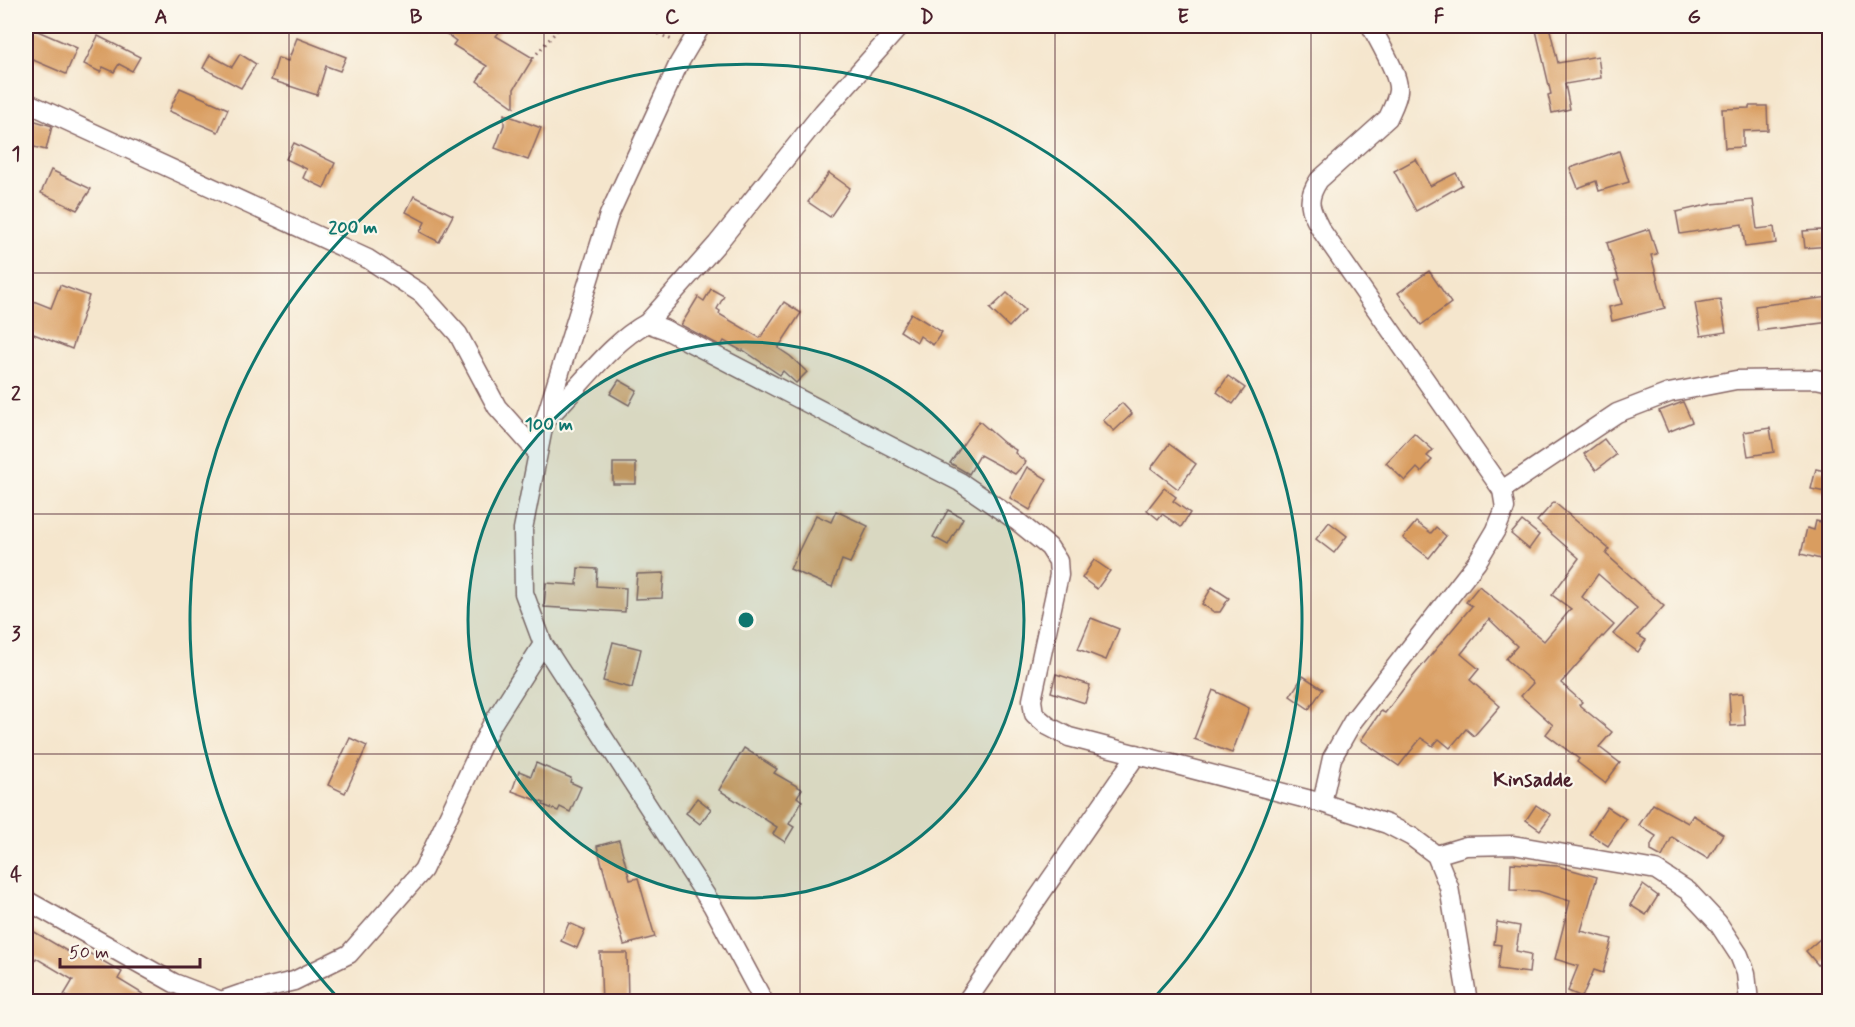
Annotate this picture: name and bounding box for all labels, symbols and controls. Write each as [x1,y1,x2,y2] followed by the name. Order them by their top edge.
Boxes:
[154,4,168,31] text: A
[410,4,423,31] text: B
[665,4,680,31] text: C
[920,4,934,31] text: D
[1177,4,1189,31] text: E
[1434,4,1445,31] text: F
[1687,4,1701,31] text: G
[12,141,20,168] text: 1
[328,216,378,240] text: 200 m
[11,381,21,408] text: 2
[525,413,573,437] text: 100 m
[736,610,756,630] centre of rings
[11,621,21,648] text: 3
[1493,766,1573,794] district label: Kinsadde
[10,862,22,889] text: 4
[60,931,200,969] scale bar
[69,941,109,965] text: 50 m

